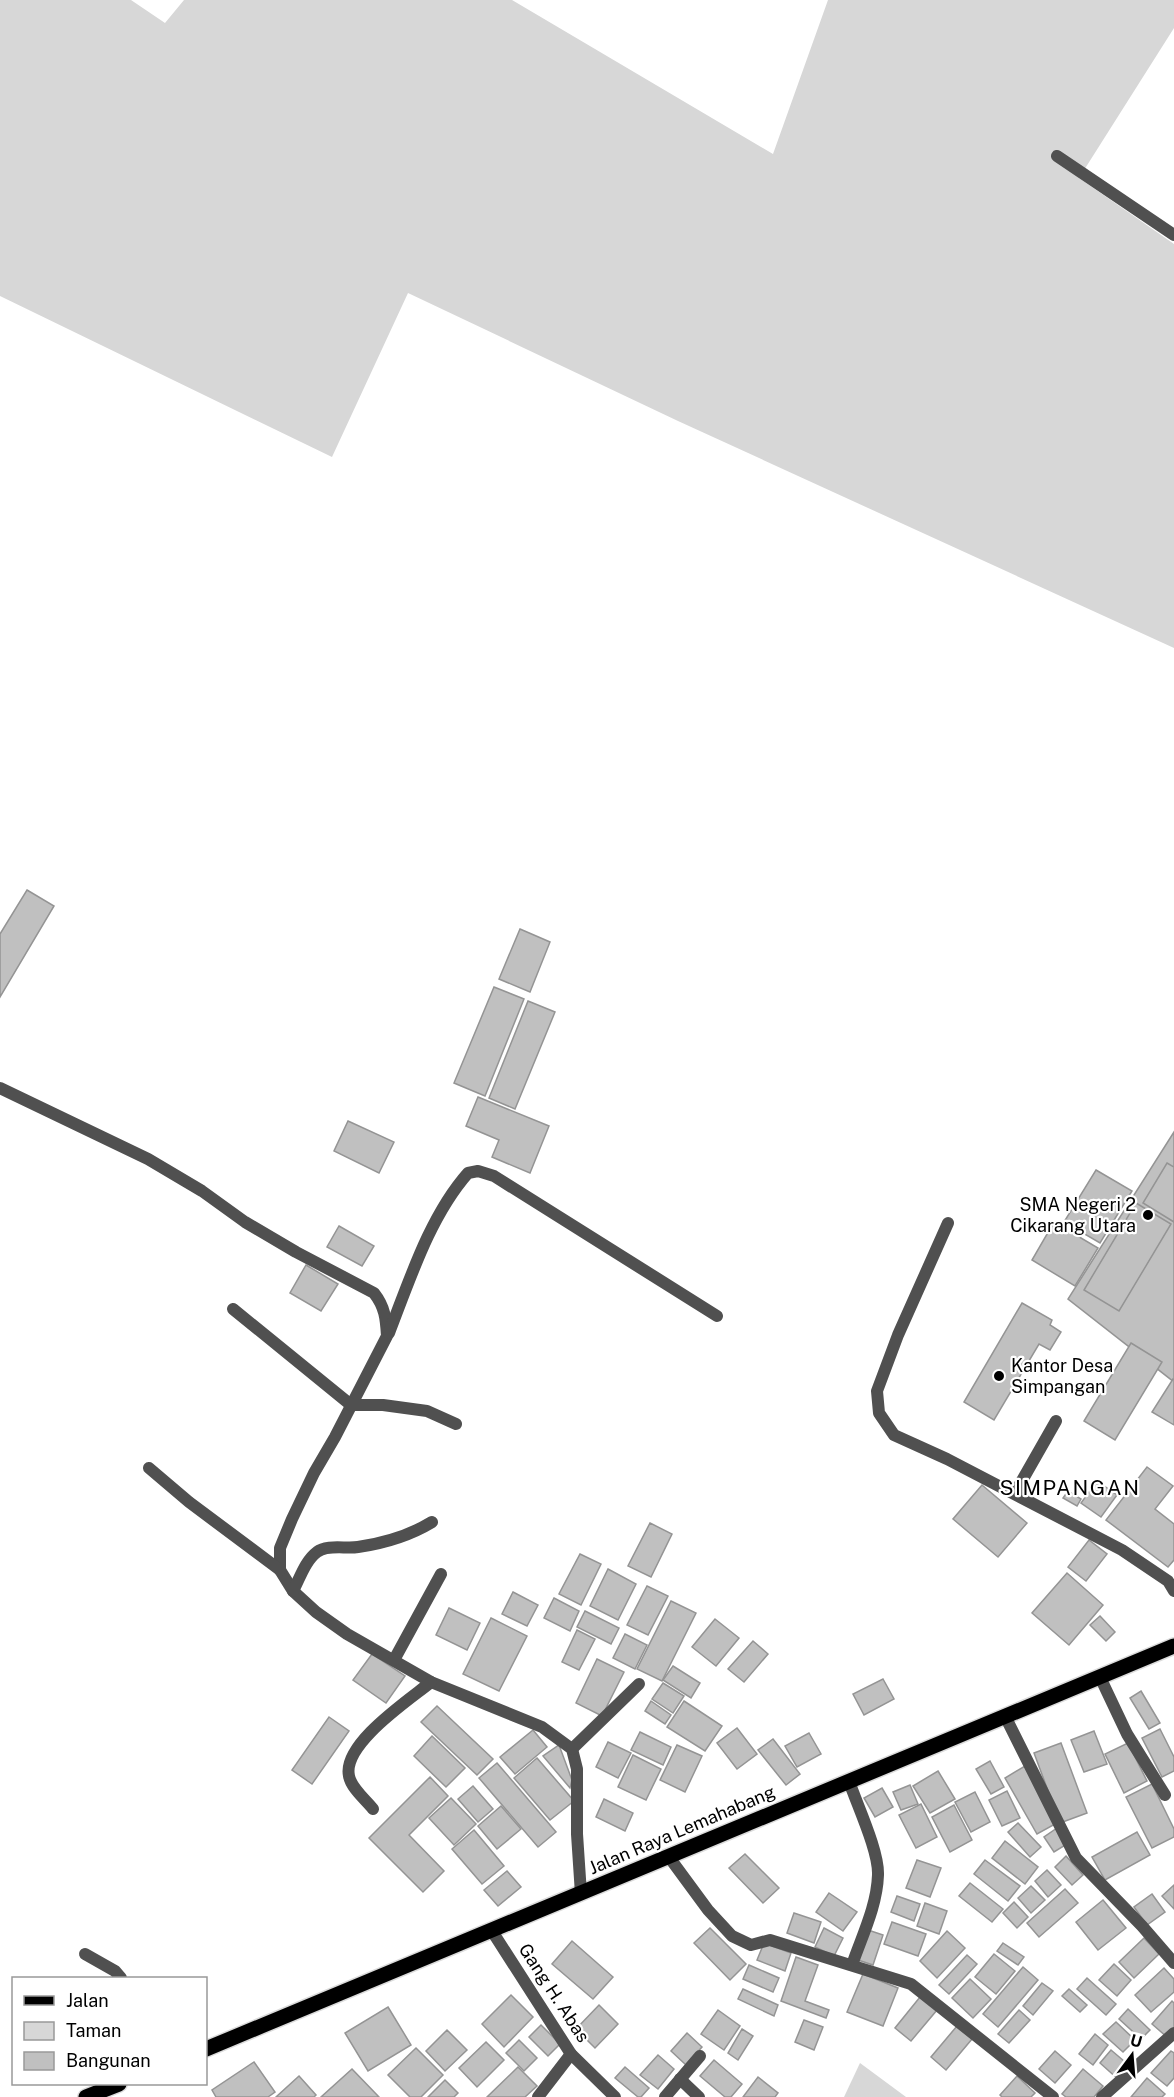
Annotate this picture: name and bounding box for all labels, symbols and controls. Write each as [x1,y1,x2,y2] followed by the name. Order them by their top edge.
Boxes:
[1010,1194,1136,1236] place label: SMA Negeri 2 Cikarang Utara
[1141,1208,1155,1222] marker: SMA Negeri 2 Cikarang Utara
[1011,1355,1113,1397] place label: Kantor Desa Simpangan
[992,1369,1006,1383] marker: Kantor Desa Simpangan
[999,1475,1141,1500] district label: SIMPANGAN
[585,1781,778,1878] street label: Jalan Raya Lemahabang
[515,1939,594,2046] street label: Gang H. Abas
[12,1977,207,2085] legend
[66,1990,109,2011] text: Jalan
[66,2020,121,2041] text: Taman
[1102,2025,1162,2085] north arrow
[1128,2030,1144,2052] text: U
[66,2050,151,2071] text: Bangunan

